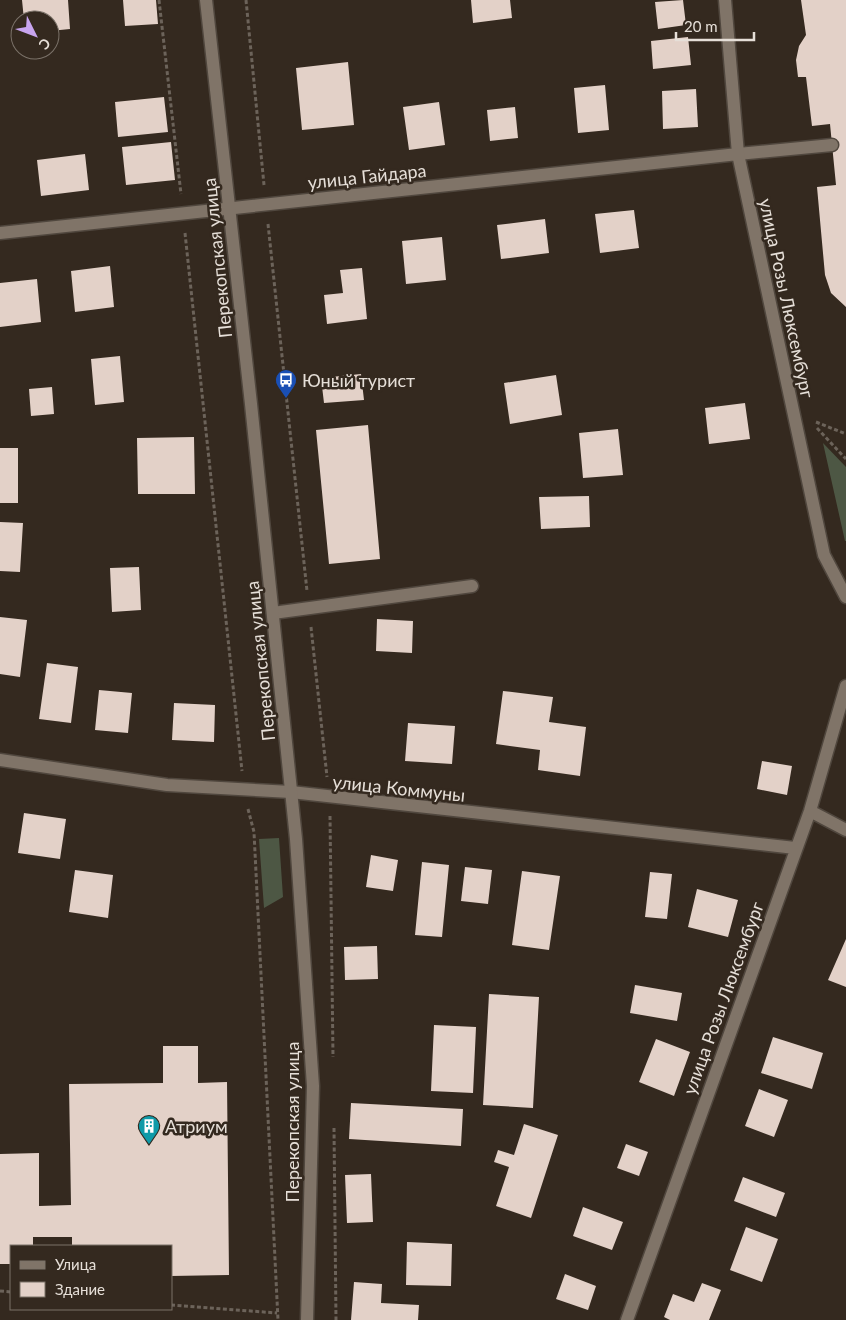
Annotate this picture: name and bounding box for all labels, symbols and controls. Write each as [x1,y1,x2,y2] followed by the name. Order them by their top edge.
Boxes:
[10,10,60,60] north arrow
[676,10,754,42] scale bar
[684,17,718,35] text: 20 m
[35,35,54,54] text: С
[307,159,427,193] street label: улица Гайдара
[198,177,236,339] street label: Перекопская улица
[755,196,819,400] street label: улица Розы Люксембург
[274,368,298,399] bus stop icon: Юный турист
[302,369,415,391] place label: Юный турист
[241,580,279,742] street label: Перекопская улица
[332,770,466,806] street label: улица Коммуны
[678,898,768,1097] street label: улица Розы Люксембург
[281,1042,303,1202] street label: Перекопская улица
[137,1114,161,1145] building icon: Атриум
[165,1115,228,1137] place label: Атриум
[10,1245,172,1310] legend
[55,1255,96,1273] text: Улица
[55,1280,105,1298] text: Здание

